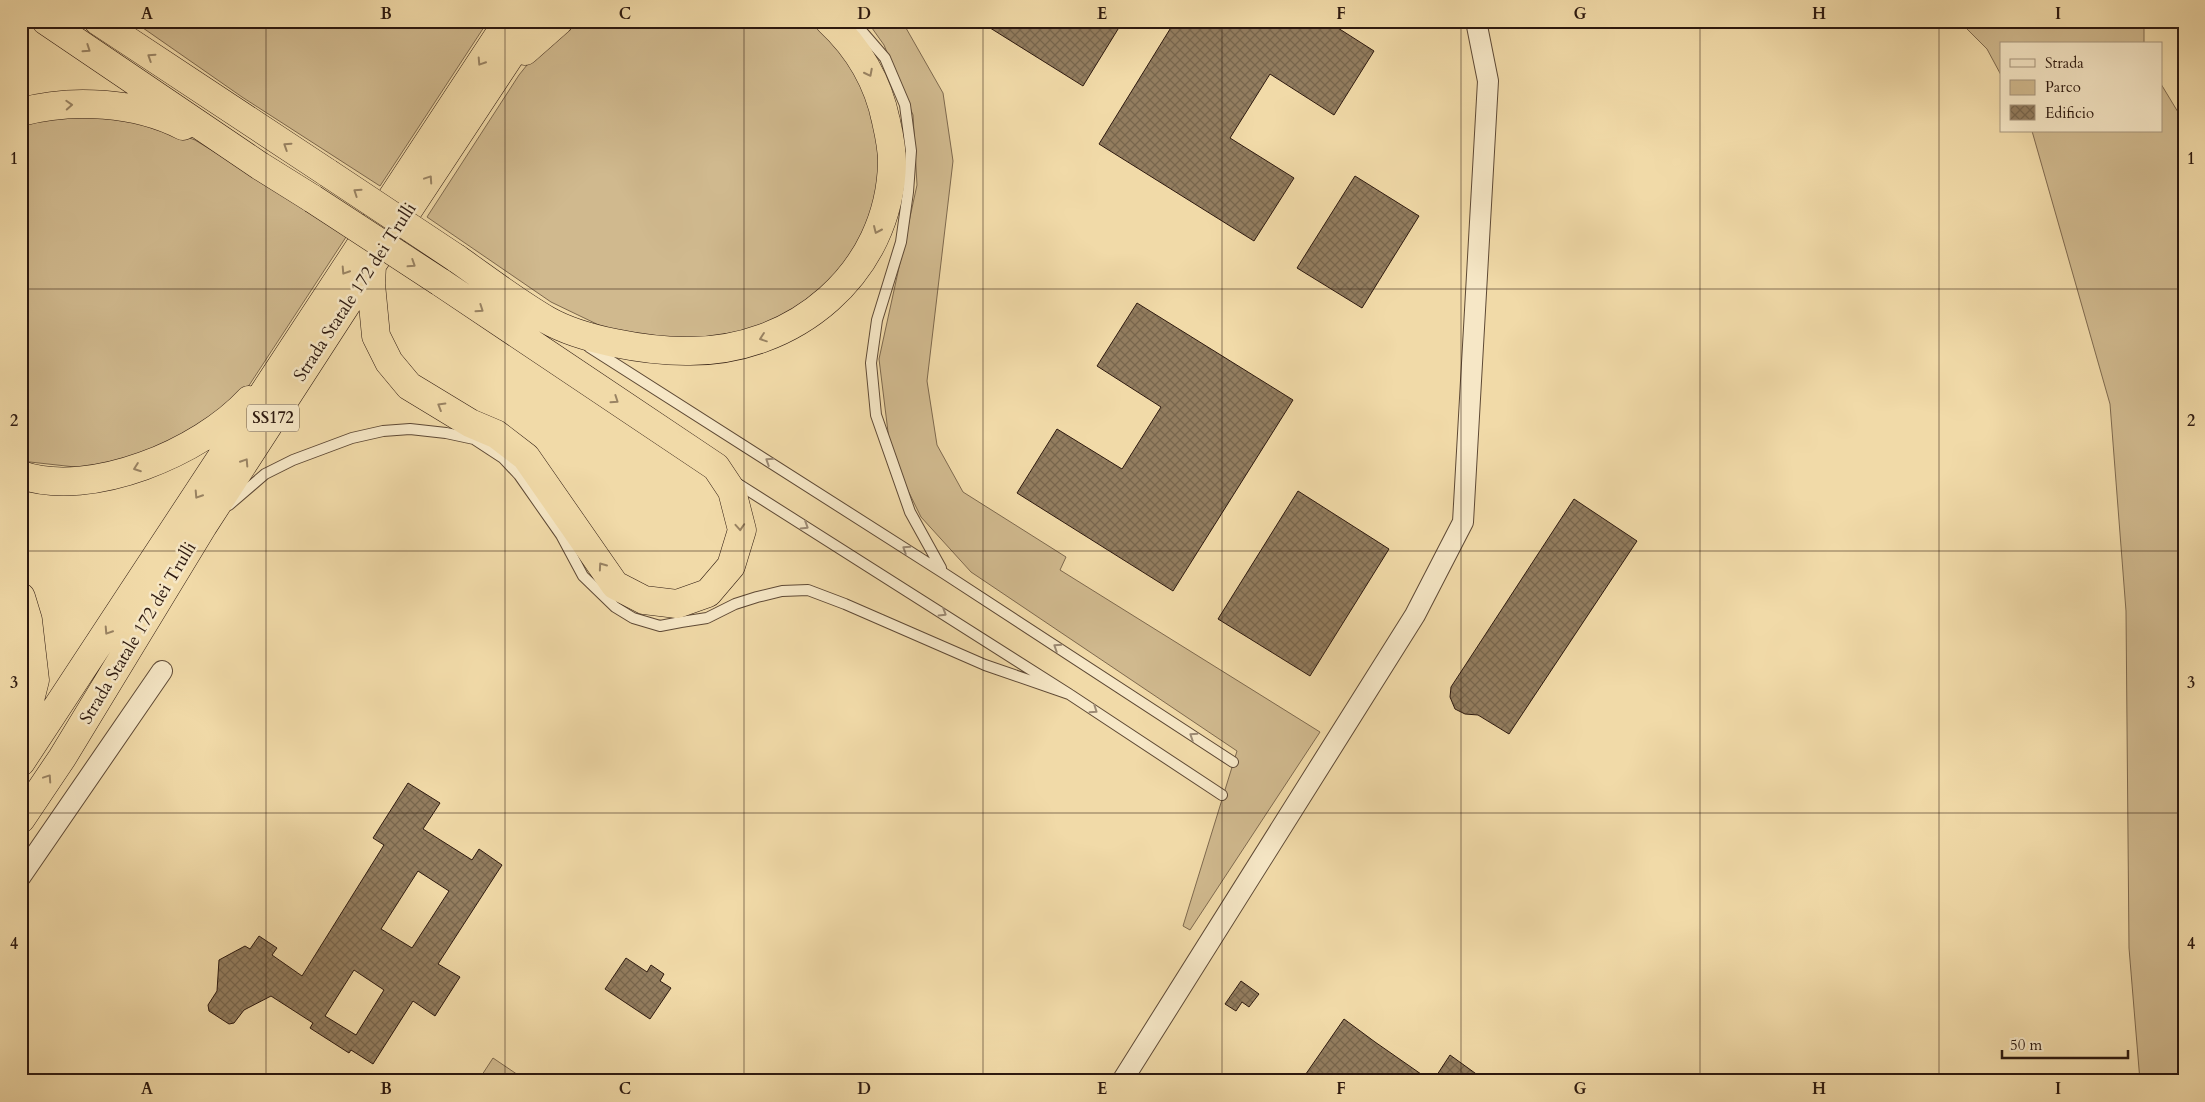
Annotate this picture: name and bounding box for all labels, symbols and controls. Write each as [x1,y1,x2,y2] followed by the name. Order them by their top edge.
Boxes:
[141,3,153,25] text: A
[380,3,392,25] text: B
[619,3,631,25] text: C
[857,3,871,25] text: D
[1097,3,1107,25] text: E
[1336,3,1346,25] text: F
[1573,3,1587,25] text: G
[1812,3,1826,25] text: H
[2055,3,2061,25] text: I
[81,42,90,52] one-way arrow
[2000,42,2162,132] legend
[2045,53,2084,73] text: Strada
[147,54,157,63] one-way arrow
[478,56,487,66] one-way arrow
[863,68,873,77] one-way arrow
[2045,77,2081,97] text: Parco
[66,100,74,111] one-way arrow
[2045,103,2094,123] text: Edificio
[283,143,293,152] one-way arrow
[10,148,18,170] text: 1
[2187,148,2195,170] text: 1
[423,175,432,185] one-way arrow
[353,189,362,199] one-way arrow
[288,198,422,386] street label: Strada Statale 172 dei Trulli
[872,225,883,234] one-way arrow
[406,258,416,267] one-way arrow
[341,266,351,275] one-way arrow
[475,303,484,313] one-way arrow
[759,332,768,342] one-way arrow
[609,394,619,403] one-way arrow
[437,402,446,412] one-way arrow
[247,404,299,432] road number: SS172
[10,410,18,432] text: 2
[2187,410,2195,432] text: 2
[239,458,248,467] one-way arrow
[765,458,774,467] one-way arrow
[133,462,141,472] one-way arrow
[194,490,204,499] one-way arrow
[800,520,809,530] one-way arrow
[734,523,745,531] one-way arrow
[74,537,202,729] street label: Strada Statale 172 dei Trulli
[902,545,911,555] one-way arrow
[599,562,608,572] one-way arrow
[937,607,946,617] one-way arrow
[105,625,114,634] one-way arrow
[1053,643,1062,653] one-way arrow
[10,672,18,694] text: 3
[2187,672,2195,694] text: 3
[1089,704,1098,713] one-way arrow
[1189,732,1198,742] one-way arrow
[42,774,51,784] one-way arrow
[10,933,18,955] text: 4
[2187,933,2195,955] text: 4
[2002,1027,2129,1059] scale bar
[2010,1035,2042,1055] text: 50 m
[141,1078,153,1100] text: A
[380,1078,392,1100] text: B
[619,1078,631,1100] text: C
[857,1078,871,1100] text: D
[1097,1078,1107,1100] text: E
[1336,1078,1346,1100] text: F
[1573,1078,1587,1100] text: G
[1812,1078,1826,1100] text: H
[2055,1078,2061,1100] text: I

